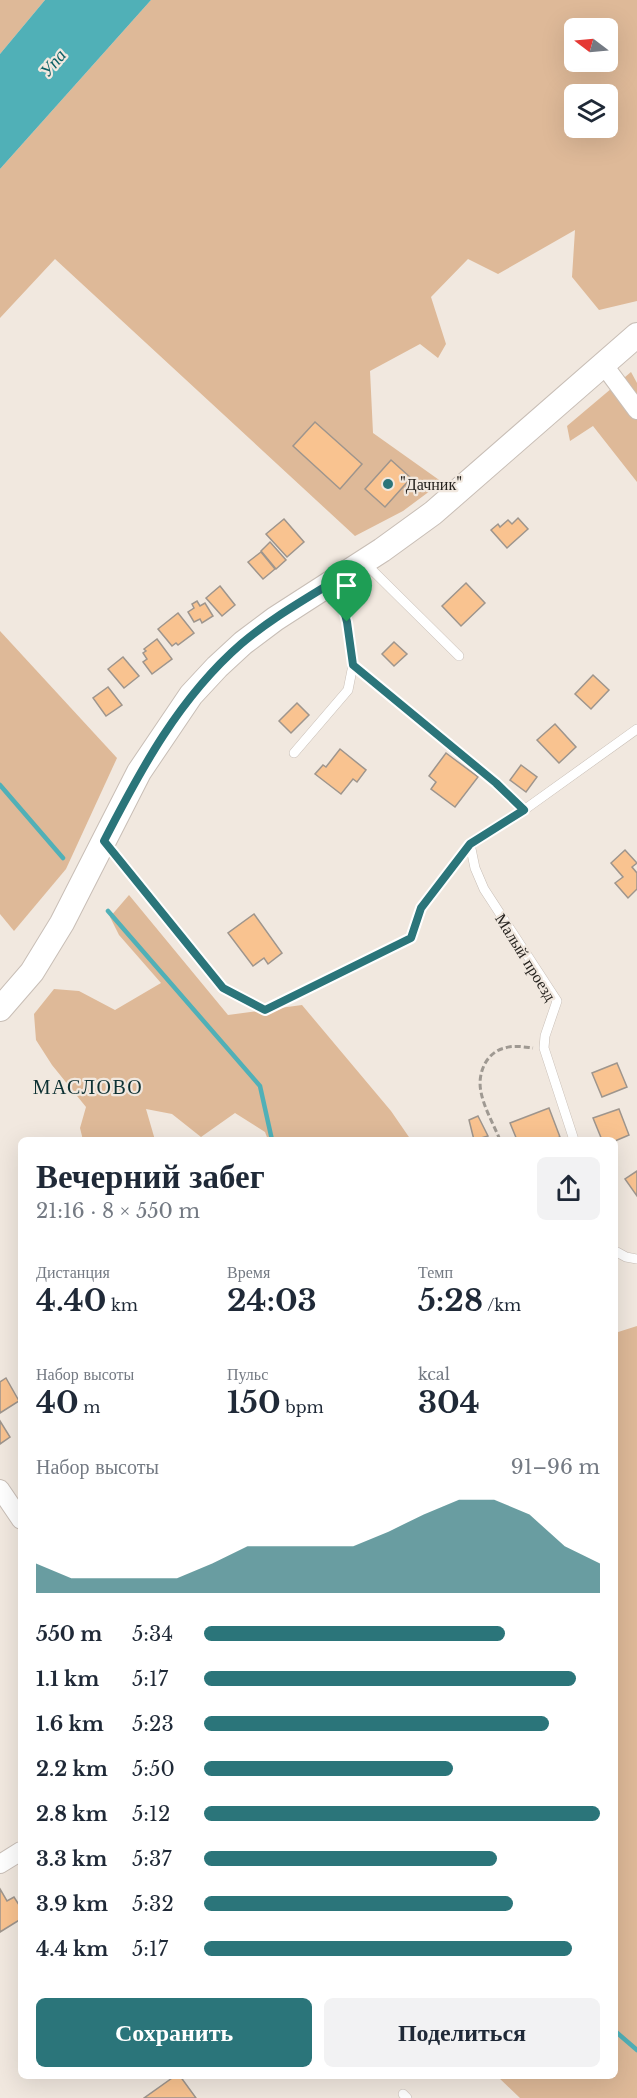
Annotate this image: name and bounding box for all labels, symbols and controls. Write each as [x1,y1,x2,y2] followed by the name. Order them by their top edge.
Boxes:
[564,18,618,72] north arrow
[564,18,618,138] map controls
[35,45,71,81] water label: Упа
[564,84,618,138] button: layers
[400,474,462,494] place label: "Дачник"
[381,477,395,491] marker: "Дачник"
[321,560,372,622] pin
[330,569,363,602] icon: arrive
[491,909,561,1005] street label: Малый проезд
[33,1075,143,1099] district label: МАСЛОВО
[36,1156,265,1197] text: Вечерний забег
[537,1157,600,1220] button: share
[36,1199,200,1223] text: 21:16 · 8 × 550 m
[36,1262,110,1282] text: Дистанция
[227,1262,270,1282] text: Время
[418,1262,453,1282] text: Темп
[36,1282,106,1319] text: 4.40
[227,1282,317,1319] text: 24:03
[418,1282,483,1319] text: 5:28
[106,1295,138,1315] text: km
[483,1295,521,1315] text: /km
[36,1364,134,1384] text: Набор высоты
[227,1364,268,1384] text: Пульс
[418,1364,450,1384] text: kcal
[36,1384,79,1421] text: 40
[227,1384,281,1421] text: 150
[418,1384,480,1421] text: 304
[79,1397,100,1417] text: m
[281,1397,324,1417] text: bpm
[36,1455,159,1479] text: Набор высоты
[511,1455,600,1479] text: 91–96 m
[36,1622,102,1646] text: 550 m
[132,1622,173,1646] text: 5:34
[36,1667,99,1691] text: 1.1 km
[132,1667,168,1691] text: 5:17
[36,1712,104,1736] text: 1.6 km
[132,1712,174,1736] text: 5:23
[36,1757,108,1781] text: 2.2 km
[132,1757,175,1781] text: 5:50
[36,1802,108,1826] text: 2.8 km
[132,1802,170,1826] text: 5:12
[36,1847,107,1871] text: 3.3 km
[132,1847,171,1871] text: 5:37
[36,1892,108,1916] text: 3.9 km
[132,1892,174,1916] text: 5:32
[36,1937,108,1961] text: 4.4 km
[132,1937,168,1961] text: 5:17
[36,1998,312,2067] button: Сохранить
[324,1998,600,2067] button: Поделиться

